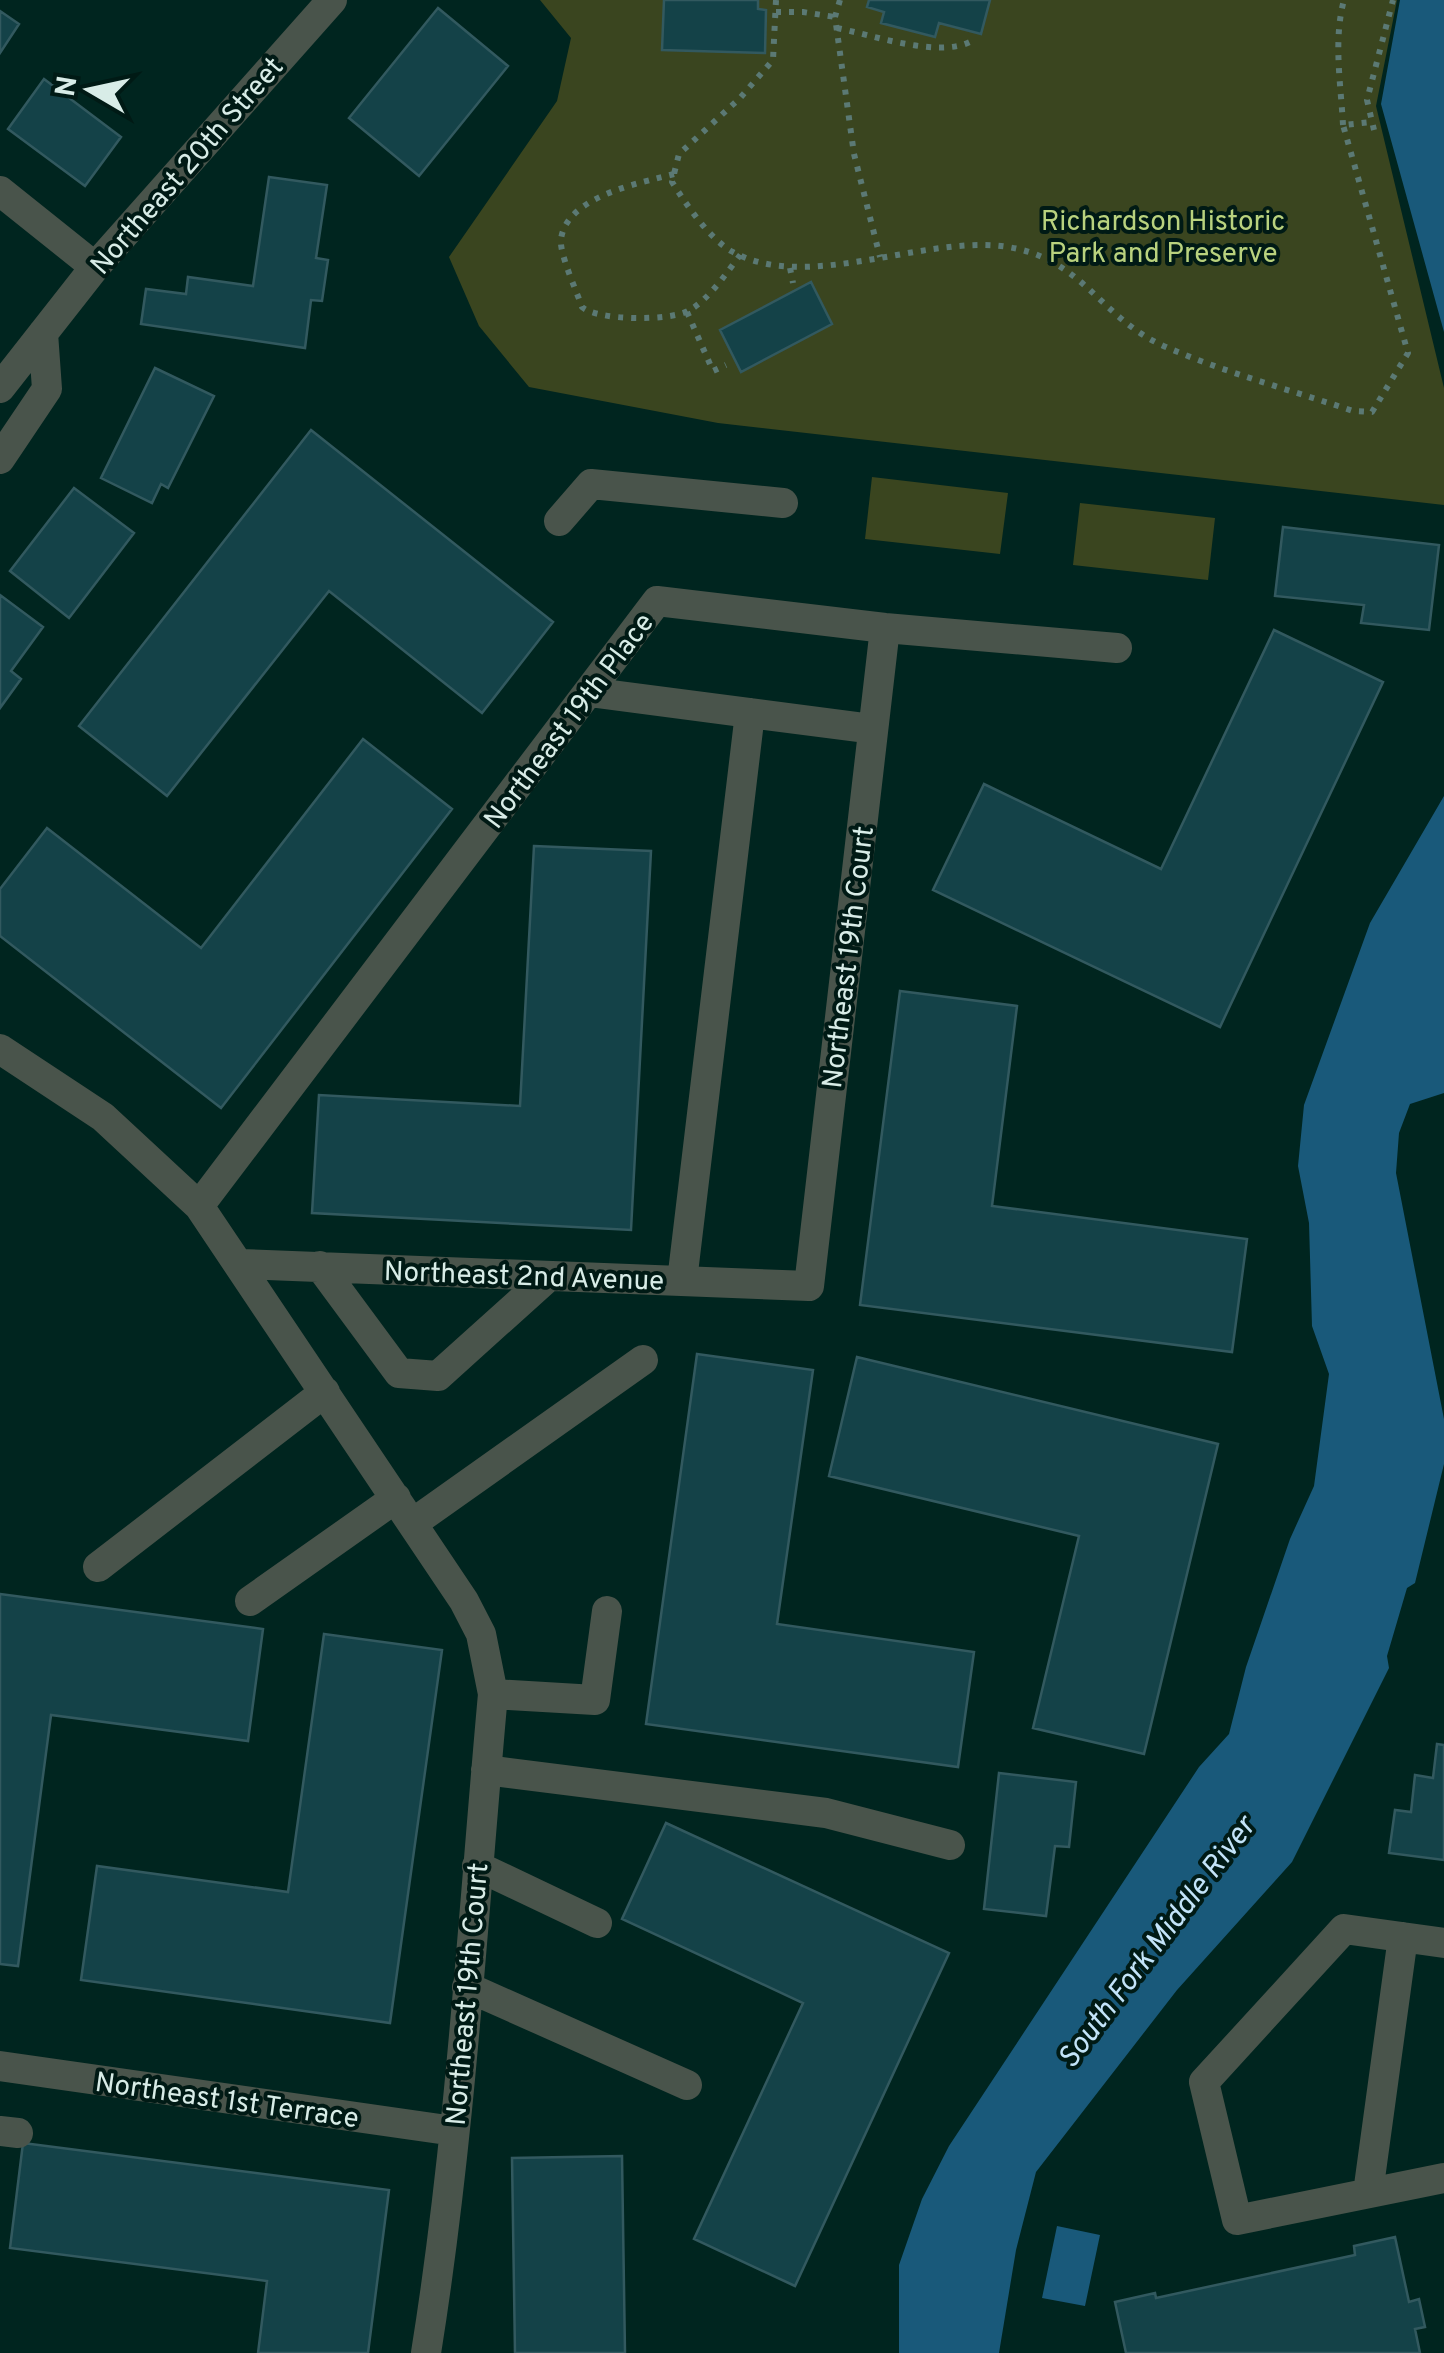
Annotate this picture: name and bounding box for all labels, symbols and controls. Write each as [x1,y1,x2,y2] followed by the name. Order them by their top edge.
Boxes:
[40,40,140,140] north arrow
[84,51,293,283] street label: Northeast 20th Street
[49,74,88,99] text: N
[1041,205,1285,273] park label: Richardson Historic Park and Preserve
[477,607,663,837] street label: Northeast 19th Place
[816,824,884,1090] street label: Northeast 19th Court
[383,1255,665,1301] street label: Northeast 2nd Avenue
[1051,1808,1266,2077] water label: South Fork Middle River
[440,1861,498,2127] street label: Northeast 19th Court
[92,2066,361,2138] street label: Northeast 1st Terrace

